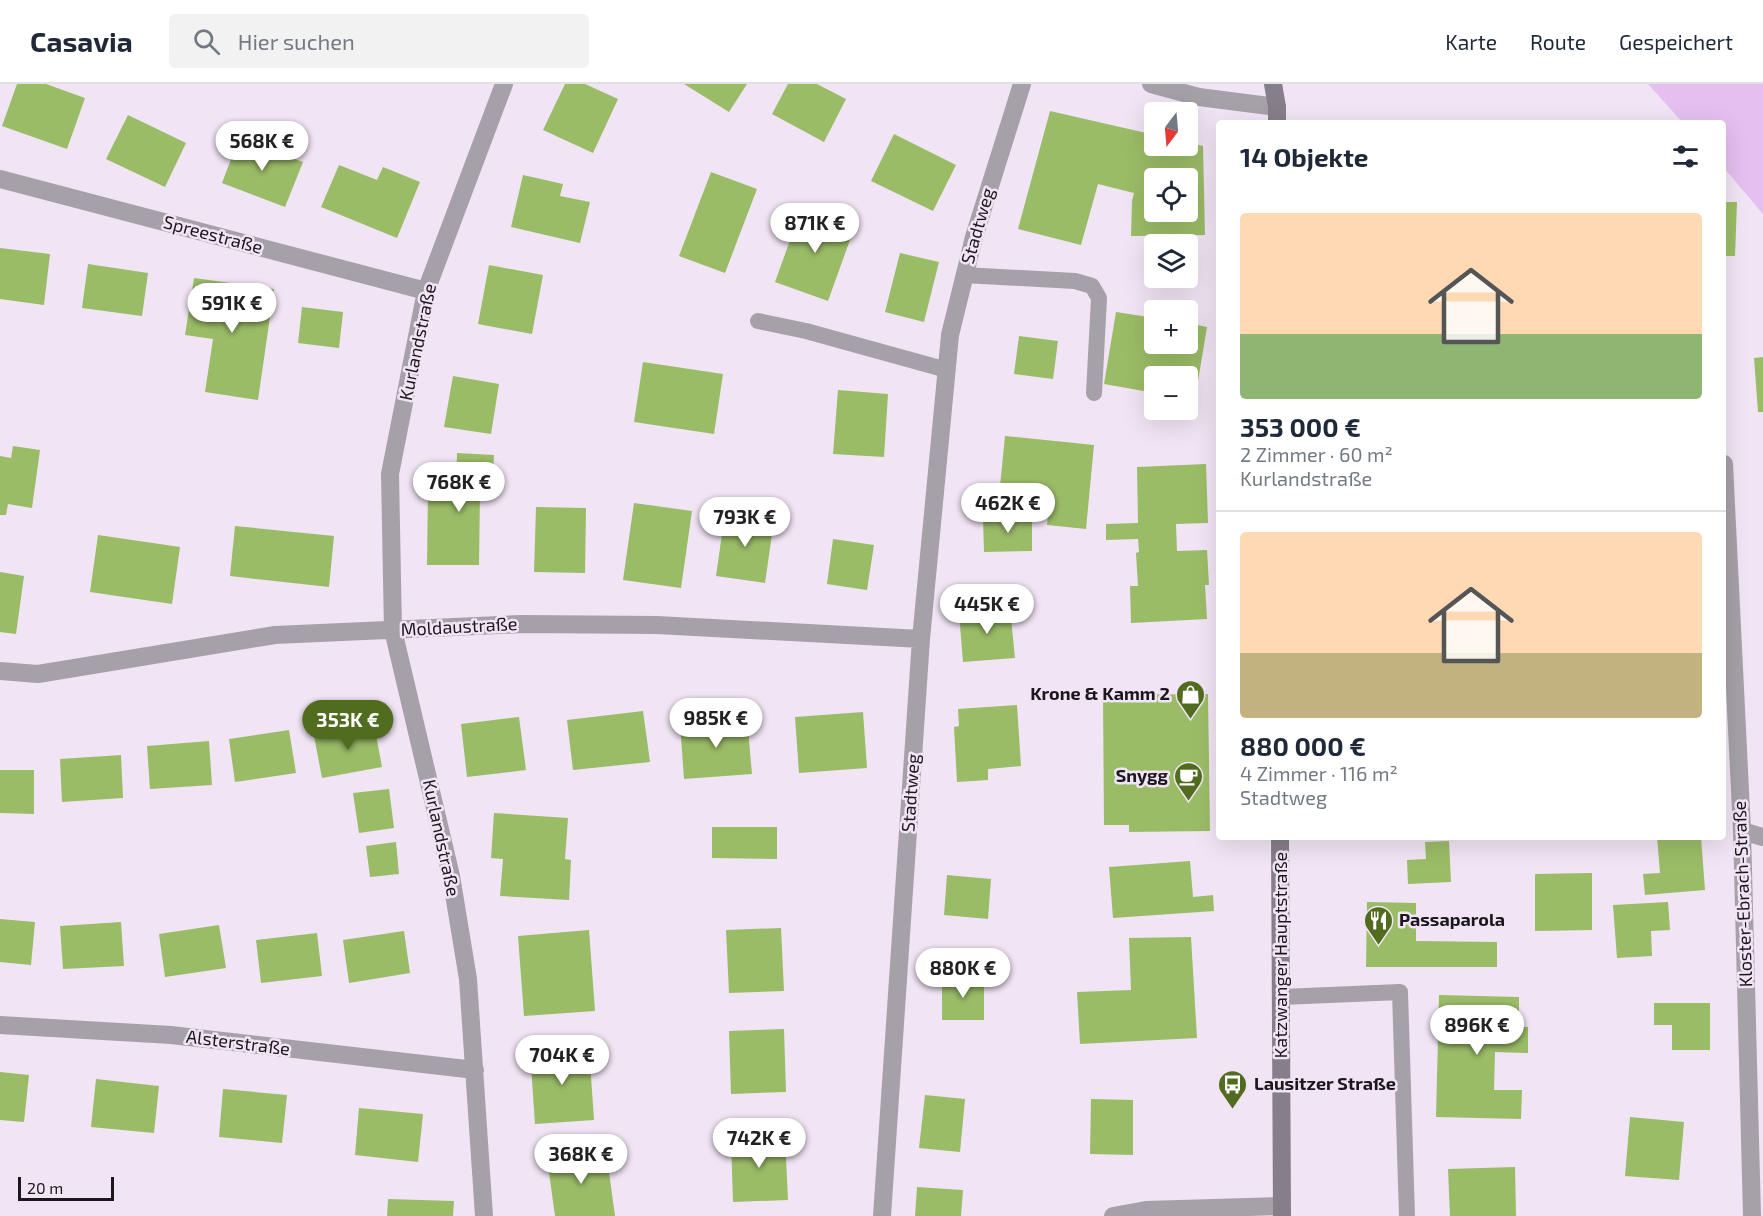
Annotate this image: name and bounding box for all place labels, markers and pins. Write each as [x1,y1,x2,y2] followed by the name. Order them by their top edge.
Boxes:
[213,121,311,172] pin: 568K €
[766,203,864,254] pin: 871K €
[183,283,281,334] pin: 591K €
[410,462,508,513] pin: 768K €
[959,483,1057,534] pin: 462K €
[696,497,794,548] pin: 793K €
[938,584,1036,635] pin: 445K €
[1175,678,1207,720] shop icon: Krone & Kamm 2
[1030,682,1170,704] place label: Krone & Kamm 2
[667,698,765,749] pin: 985K €
[299,700,397,751] pin: 353K €
[1173,760,1205,802] cafe icon: Snygg
[1116,764,1169,786] place label: Snygg
[1362,904,1394,946] restaurant icon: Passaparola
[1399,908,1505,930] place label: Passaparola
[914,948,1012,999] pin: 880K €
[1428,1005,1526,1056] pin: 896K €
[513,1035,611,1086] pin: 704K €
[1217,1068,1249,1110] bus stop icon: Lausitzer Straße
[1254,1072,1396,1094] place label: Lausitzer Straße
[710,1118,808,1169] pin: 742K €
[532,1134,630,1185] pin: 368K €

